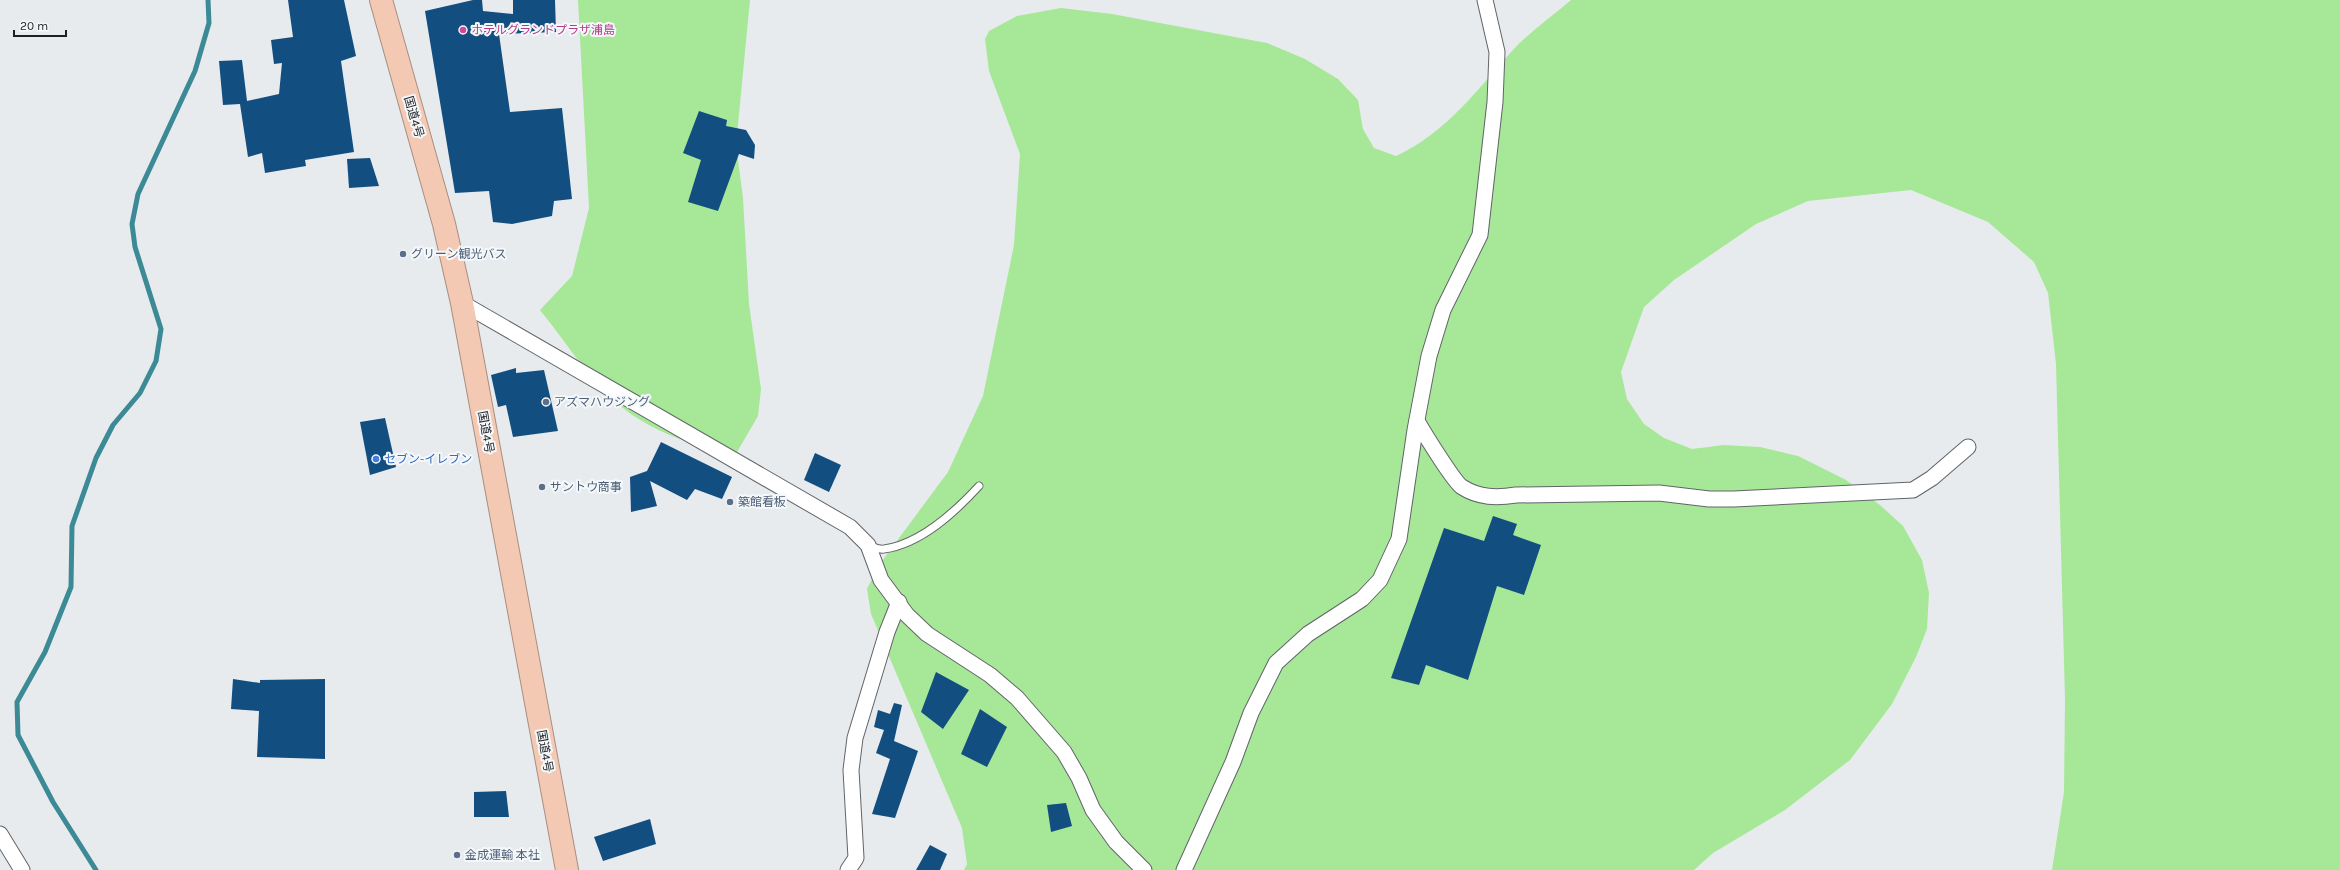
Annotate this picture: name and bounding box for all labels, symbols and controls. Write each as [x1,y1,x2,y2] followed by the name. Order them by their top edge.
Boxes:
[14,12,66,38] scale bar
[20,19,48,33] text: 20 m
[471,23,615,37] place label: ホテルグランドプラザ浦島
[458,25,468,35] marker: ホテルグランドプラザ浦島
[401,95,427,139] street label: 国道4号
[411,247,506,261] place label: グリーン観光バス
[398,249,408,259] marker: グリーン観光バス
[554,395,650,409] place label: アズマハウジング
[541,397,551,407] marker: アズマハウジング
[475,410,497,454] street label: 国道4号
[384,452,472,466] place label: セブン-イレブン
[371,454,381,464] marker: セブン-イレブン
[550,480,622,494] place label: サントウ商事
[537,482,547,492] marker: サントウ商事
[738,495,786,509] place label: 築館看板
[725,497,735,507] marker: 築館看板
[534,729,556,773] street label: 国道4号
[465,848,540,862] place label: 金成運輸 本社
[452,850,462,860] marker: 金成運輸 本社

